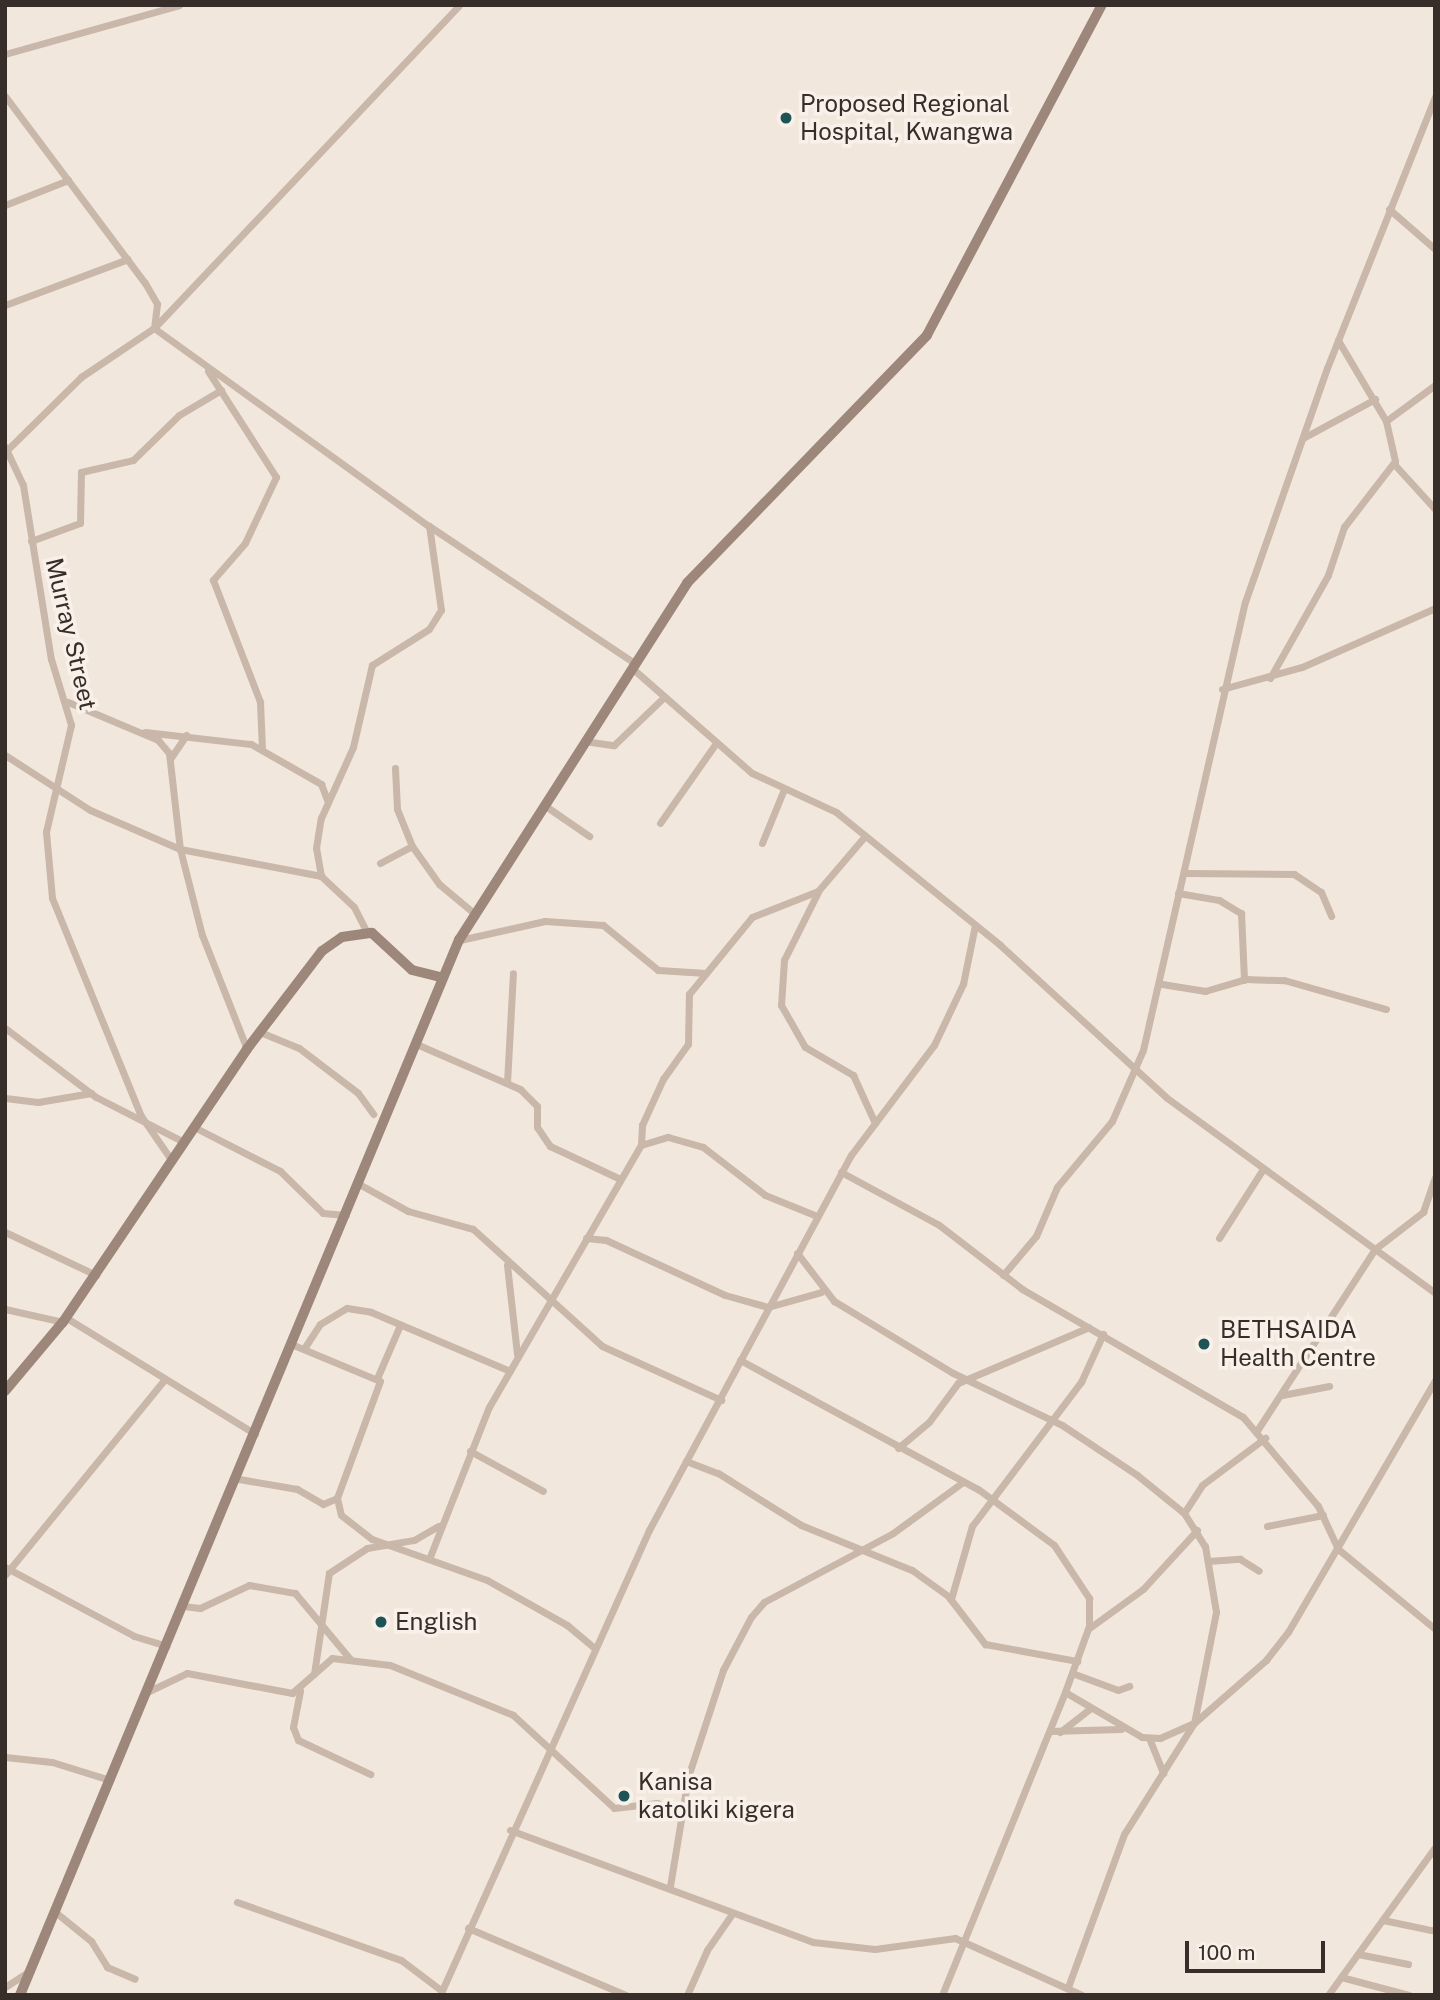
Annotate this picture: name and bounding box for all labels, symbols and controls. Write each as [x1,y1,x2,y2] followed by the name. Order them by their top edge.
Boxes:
[800,90,1013,146] place label: Proposed Regional Hospital, Kwangwa
[778,110,794,126] marker: Proposed Regional Hospital, Kwangwa
[39,555,103,713] street label: Murray Street
[1220,1316,1376,1372] place label: BETHSAIDA Health Centre
[1194,1334,1214,1354] marker: BETHSAIDA Health Centre
[395,1608,477,1636] place label: English
[373,1614,389,1630] marker: English
[638,1768,795,1824] place label: Kanisa katoliki kigera
[616,1788,632,1804] marker: Kanisa katoliki kigera
[1188,1926,1328,1970] scale bar
[1198,1940,1255,1965] text: 100 m

